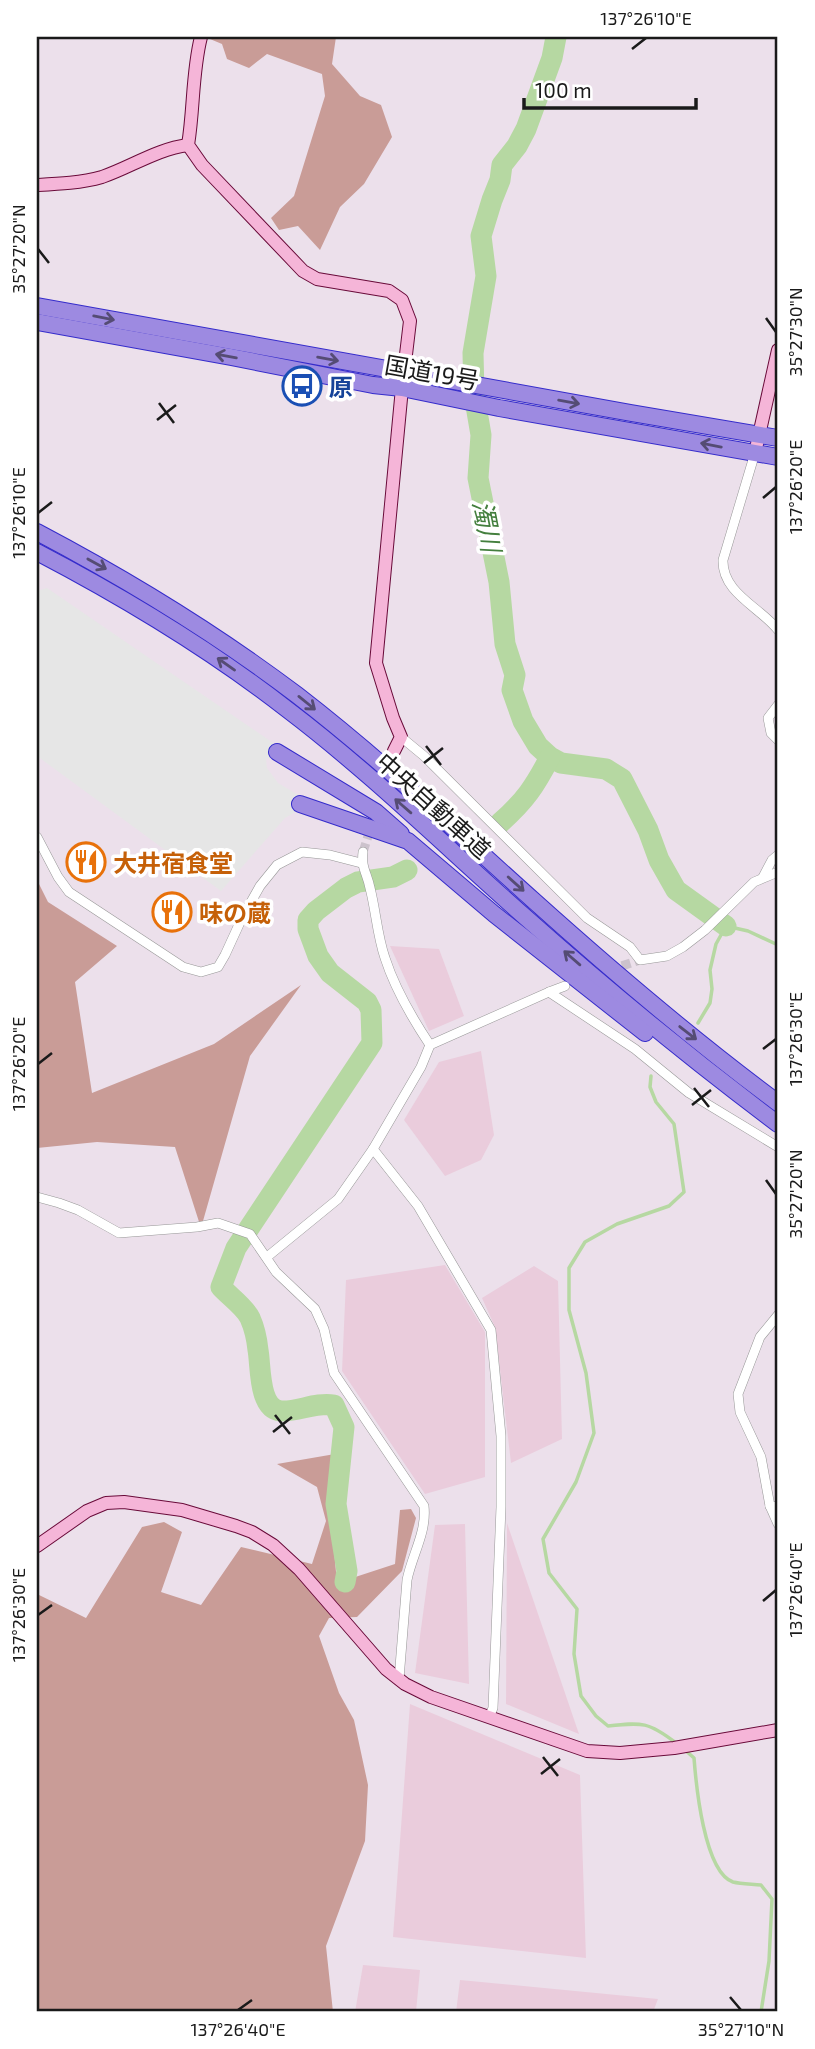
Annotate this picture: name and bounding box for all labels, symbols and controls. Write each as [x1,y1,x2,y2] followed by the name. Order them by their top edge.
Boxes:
[600,7,692,29] text: 137°26'10"E
[524,66,696,110] scale bar
[535,77,592,102] text: 100 m
[7,204,29,294] text: 35°27'20"N
[784,287,806,377] text: 35°27'30"N
[92,312,115,326] one-way arrow
[215,349,237,362] one-way arrow
[383,349,481,395] street label: 国道19号
[316,353,339,366] one-way arrow
[281,365,323,407] bus stop icon: 原
[329,372,353,401] place label: 原
[557,396,580,409] one-way arrow
[700,438,723,451] one-way arrow
[784,440,806,534] text: 137°26'20"E
[7,467,29,559] text: 137°26'10"E
[468,498,509,557] water label: 濁川
[86,558,107,571] one-way arrow
[217,657,236,671] one-way arrow
[297,695,315,711] one-way arrow
[371,746,497,864] street label: 中央自動車道
[394,798,412,814] one-way arrow
[65,841,107,883] restaurant icon: 大井宿食堂
[113,848,233,877] place label: 大井宿食堂
[506,876,524,892] one-way arrow
[151,891,193,933] restaurant icon: 味の蔵
[199,898,271,927] place label: 味の蔵
[564,950,582,966] one-way arrow
[784,992,806,1086] text: 137°26'30"E
[7,1017,29,1111] text: 137°26'20"E
[679,1025,697,1040] one-way arrow
[784,1149,806,1239] text: 35°27'20"N
[784,1542,806,1638] text: 137°26'40"E
[7,1568,29,1662] text: 137°26'30"E
[190,2018,286,2040] text: 137°26'40"E
[698,2018,784,2040] text: 35°27'10"N

